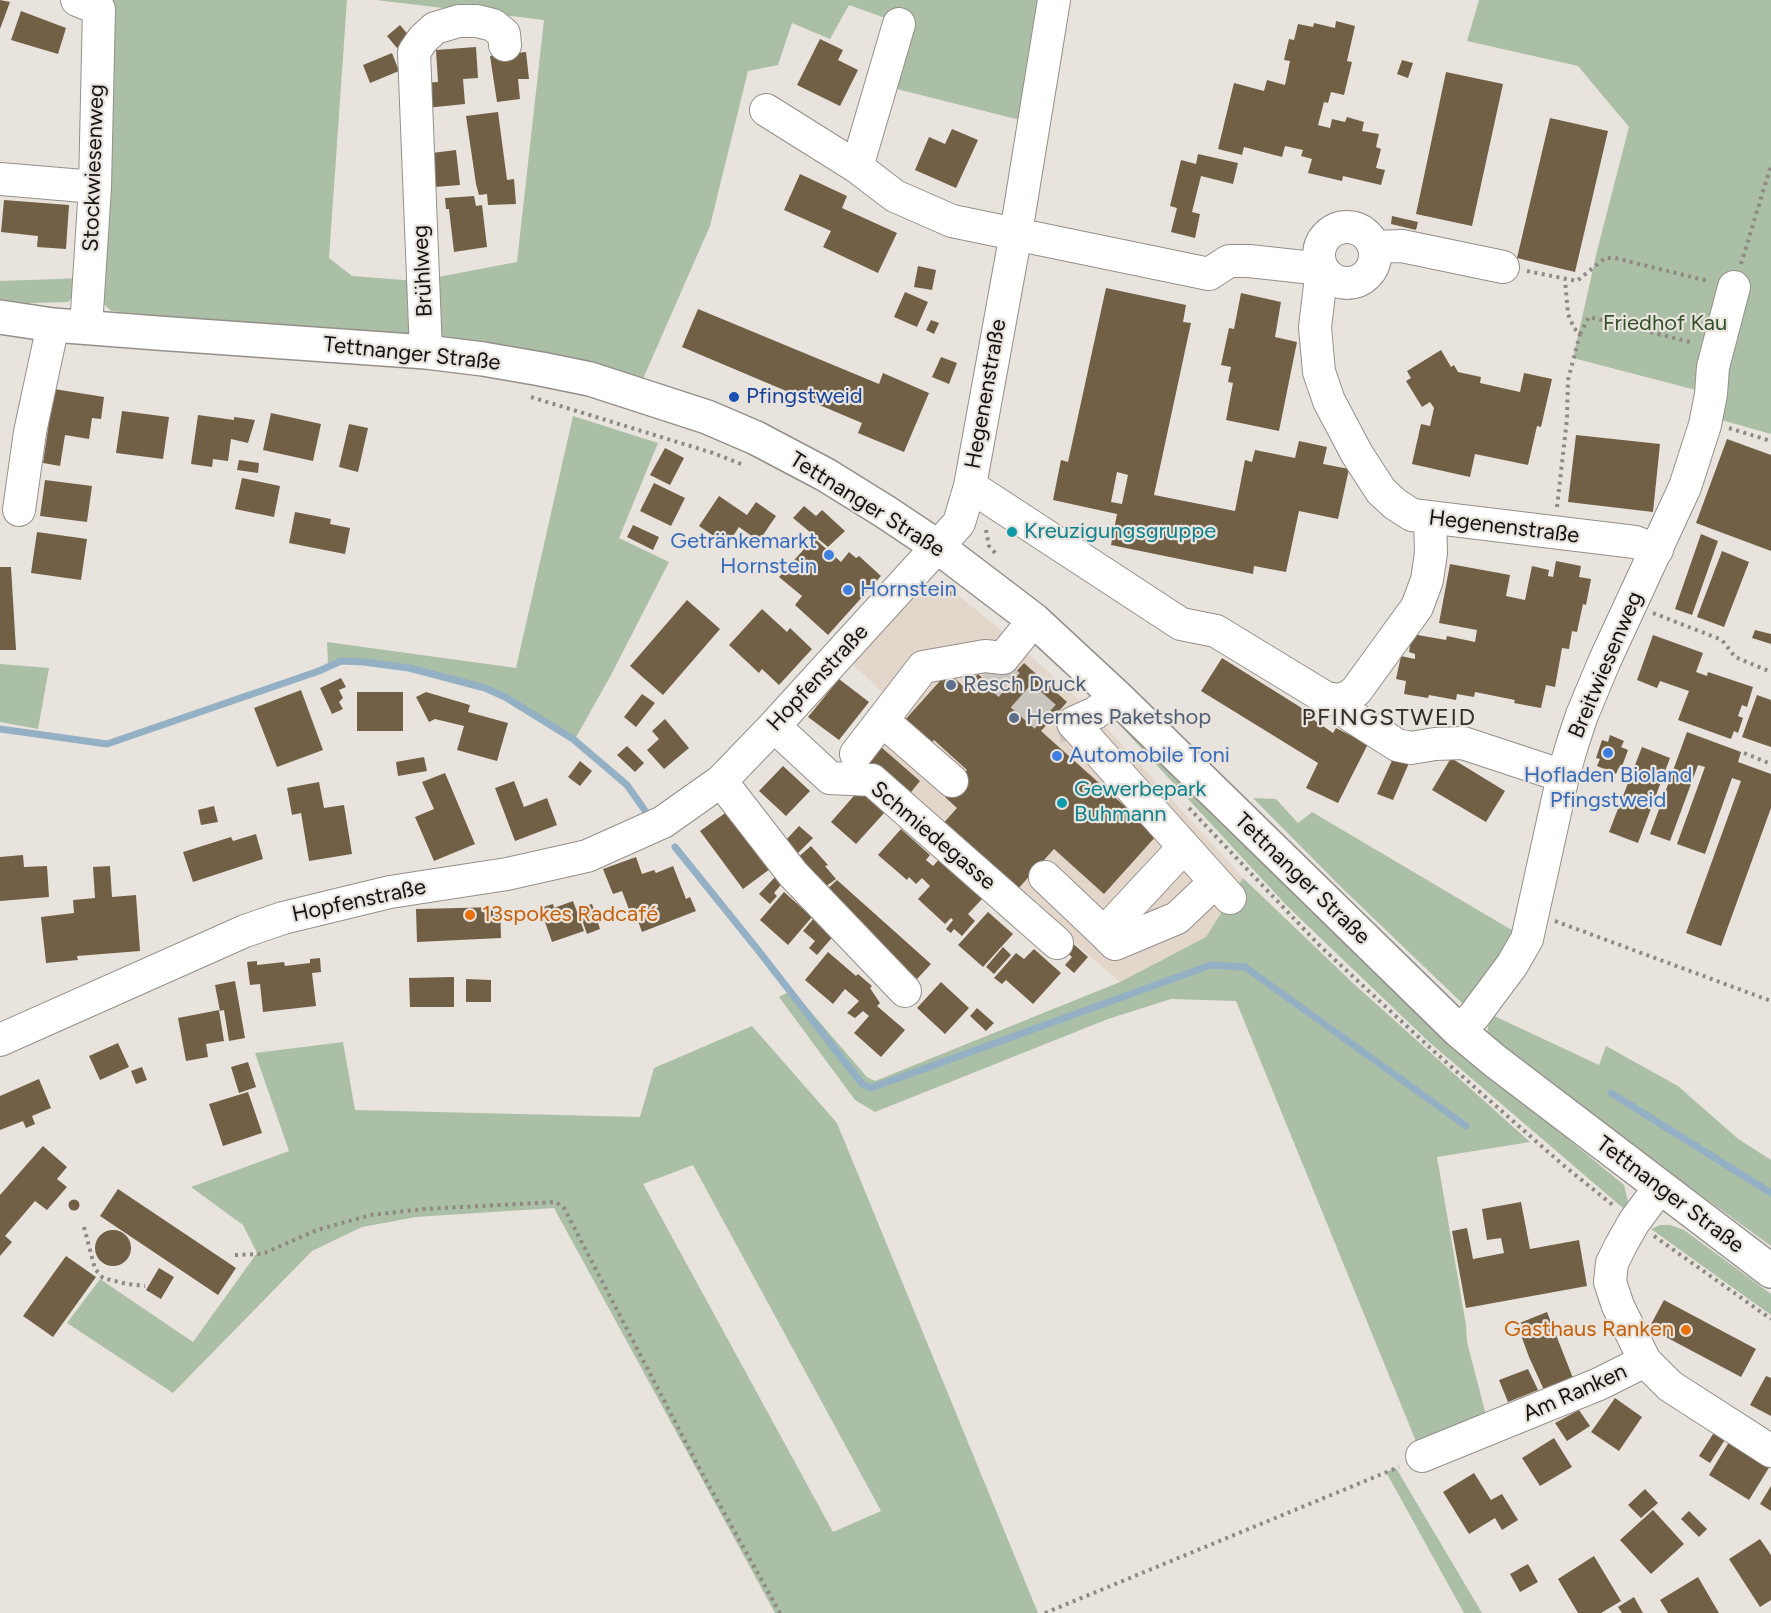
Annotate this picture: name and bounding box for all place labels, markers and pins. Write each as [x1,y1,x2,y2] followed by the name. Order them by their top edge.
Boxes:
[746,384,863,410] place label: Pfingstweid
[727,390,741,404] marker: Pfingstweid
[1024,519,1216,545] place label: Kreuzigungsgruppe
[1005,525,1019,539] marker: Kreuzigungsgruppe
[670,529,817,580] place label: Getränkemarkt Hornstein
[822,548,836,562] marker: Getränkemarkt Hornstein
[860,577,957,603] place label: Hornstein
[841,583,855,597] marker: Hornstein
[963,672,1086,698] place label: Resch Druck
[944,678,958,692] marker: Resch Druck
[1026,705,1211,731] place label: Hermes Paketshop
[1007,711,1021,725] marker: Hermes Paketshop
[1069,743,1230,769] place label: Automobile Toni
[1601,746,1615,760] marker: Hofladen Bioland Pfingstweid
[1050,749,1064,763] marker: Automobile Toni
[1524,763,1692,814] place label: Hofladen Bioland Pfingstweid
[1074,777,1206,828] place label: Gewerbepark Buhmann
[1055,796,1069,810] marker: Gewerbepark Buhmann
[482,902,658,928] place label: 13spokes Radcafé
[463,908,477,922] marker: 13spokes Radcafé
[1504,1317,1674,1343] place label: Gasthaus Ranken
[1679,1323,1693,1337] marker: Gasthaus Ranken

